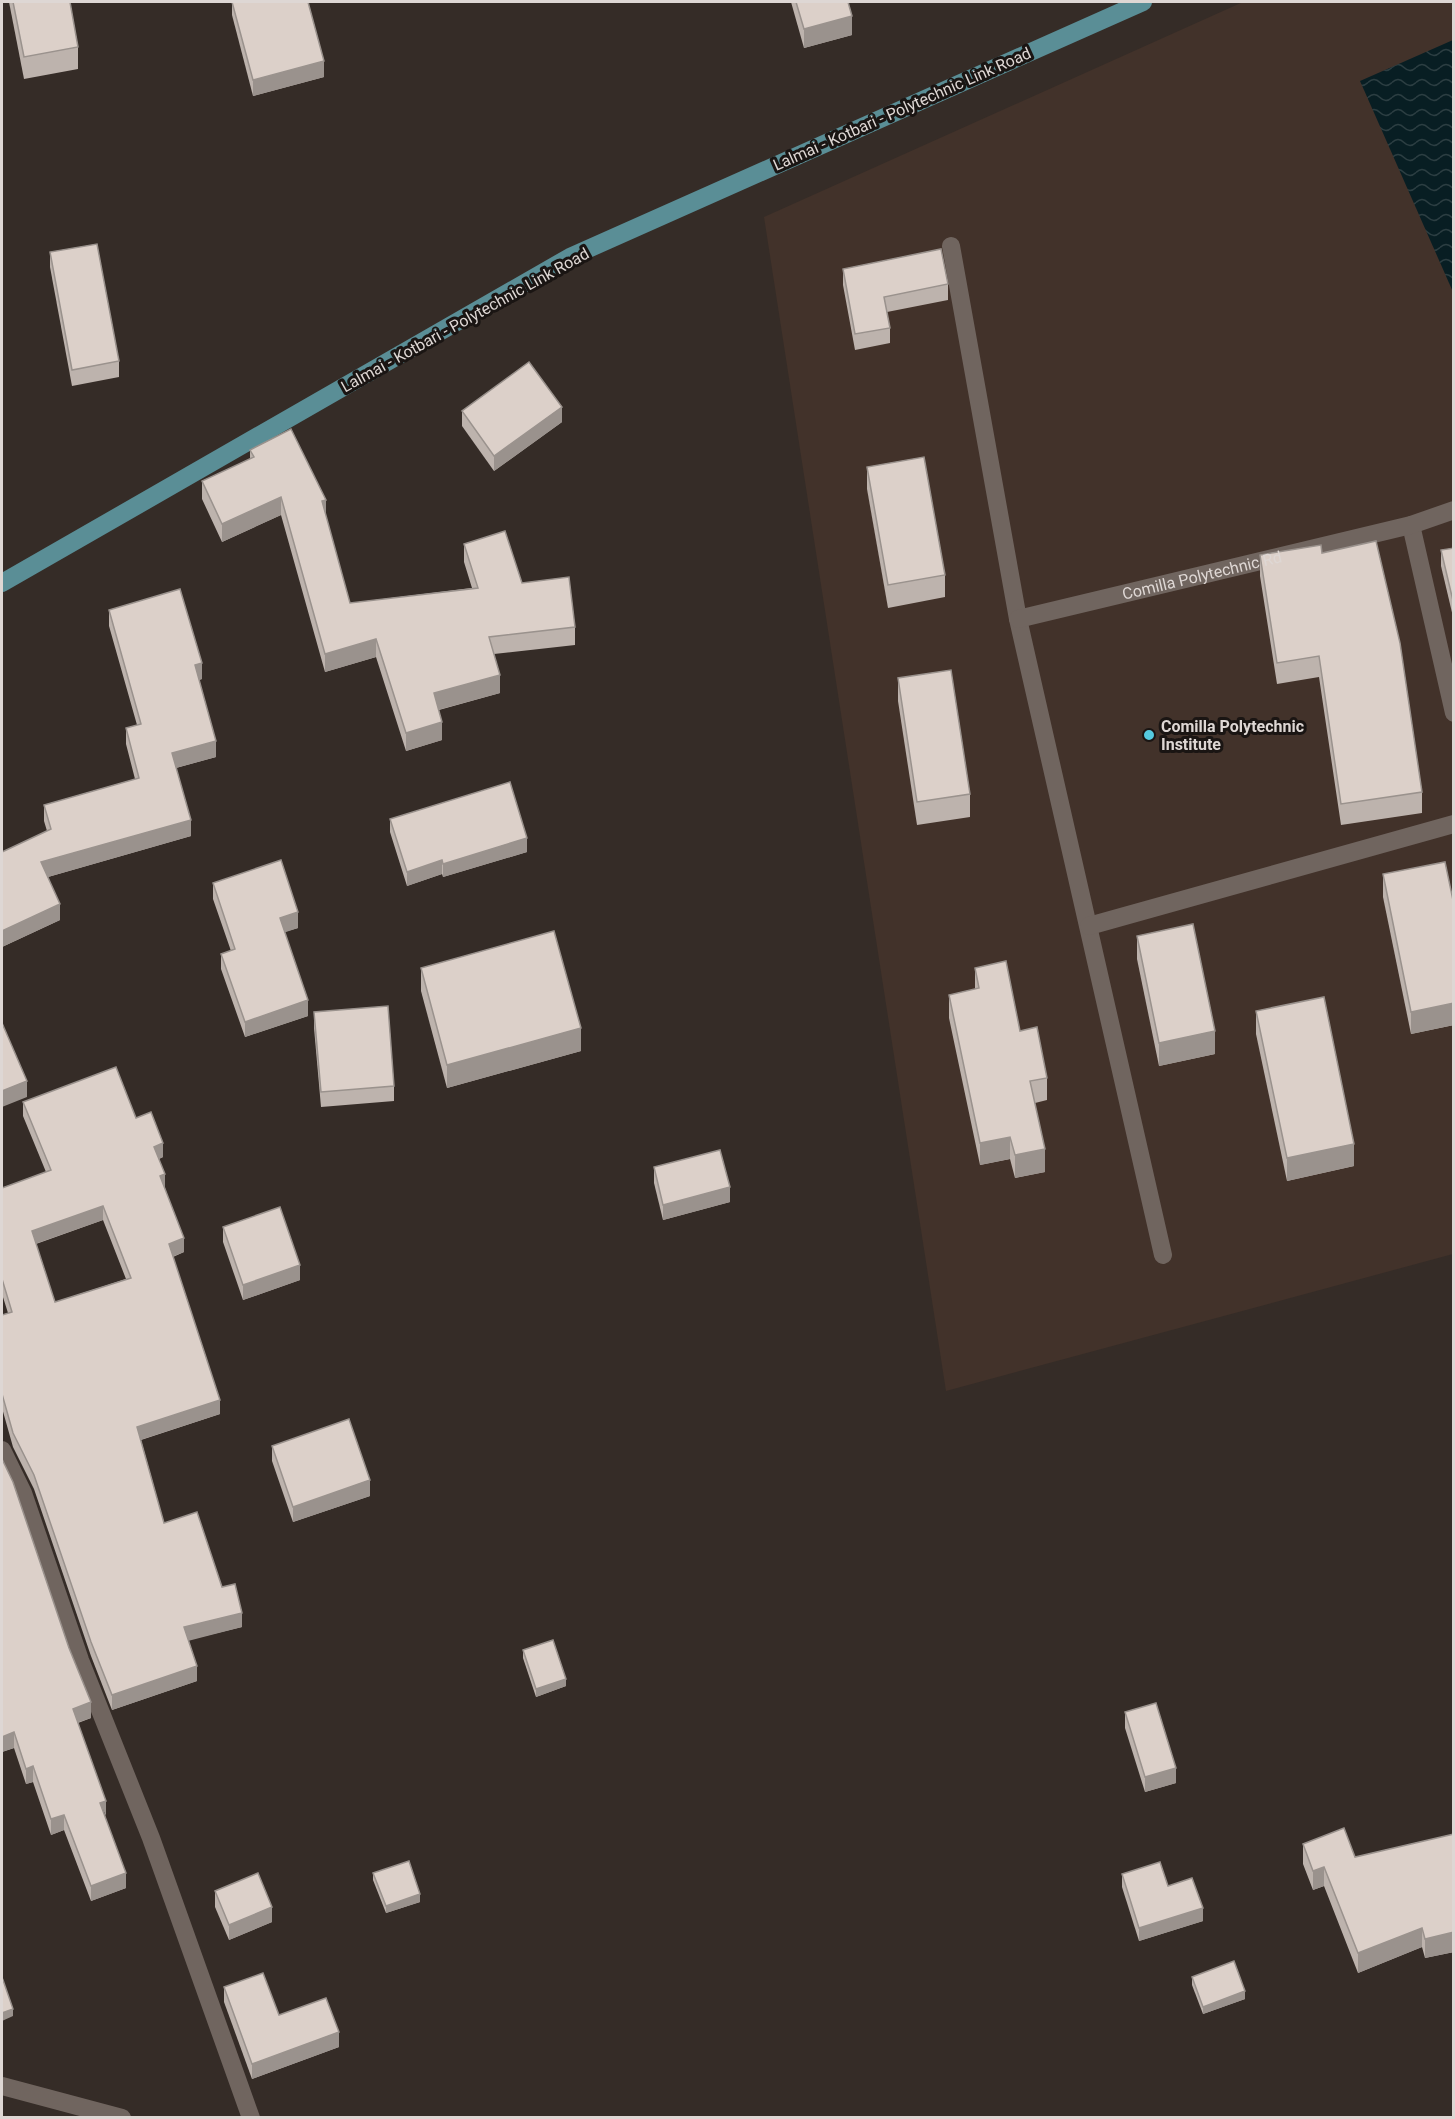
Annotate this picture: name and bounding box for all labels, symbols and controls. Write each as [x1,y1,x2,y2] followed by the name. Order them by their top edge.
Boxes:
[770,43,1034,175] street label: Lalmai - Kotbari - Polytechnic Link Road
[338,244,592,396] street label: Lalmai - Kotbari - Polytechnic Link Road
[1120,547,1283,603] street label: Comilla Polytechnic Rd
[1161,717,1304,754] place label: Comilla Polytechnic Institute
[1142,728,1156,742] marker: Comilla Polytechnic Institute

